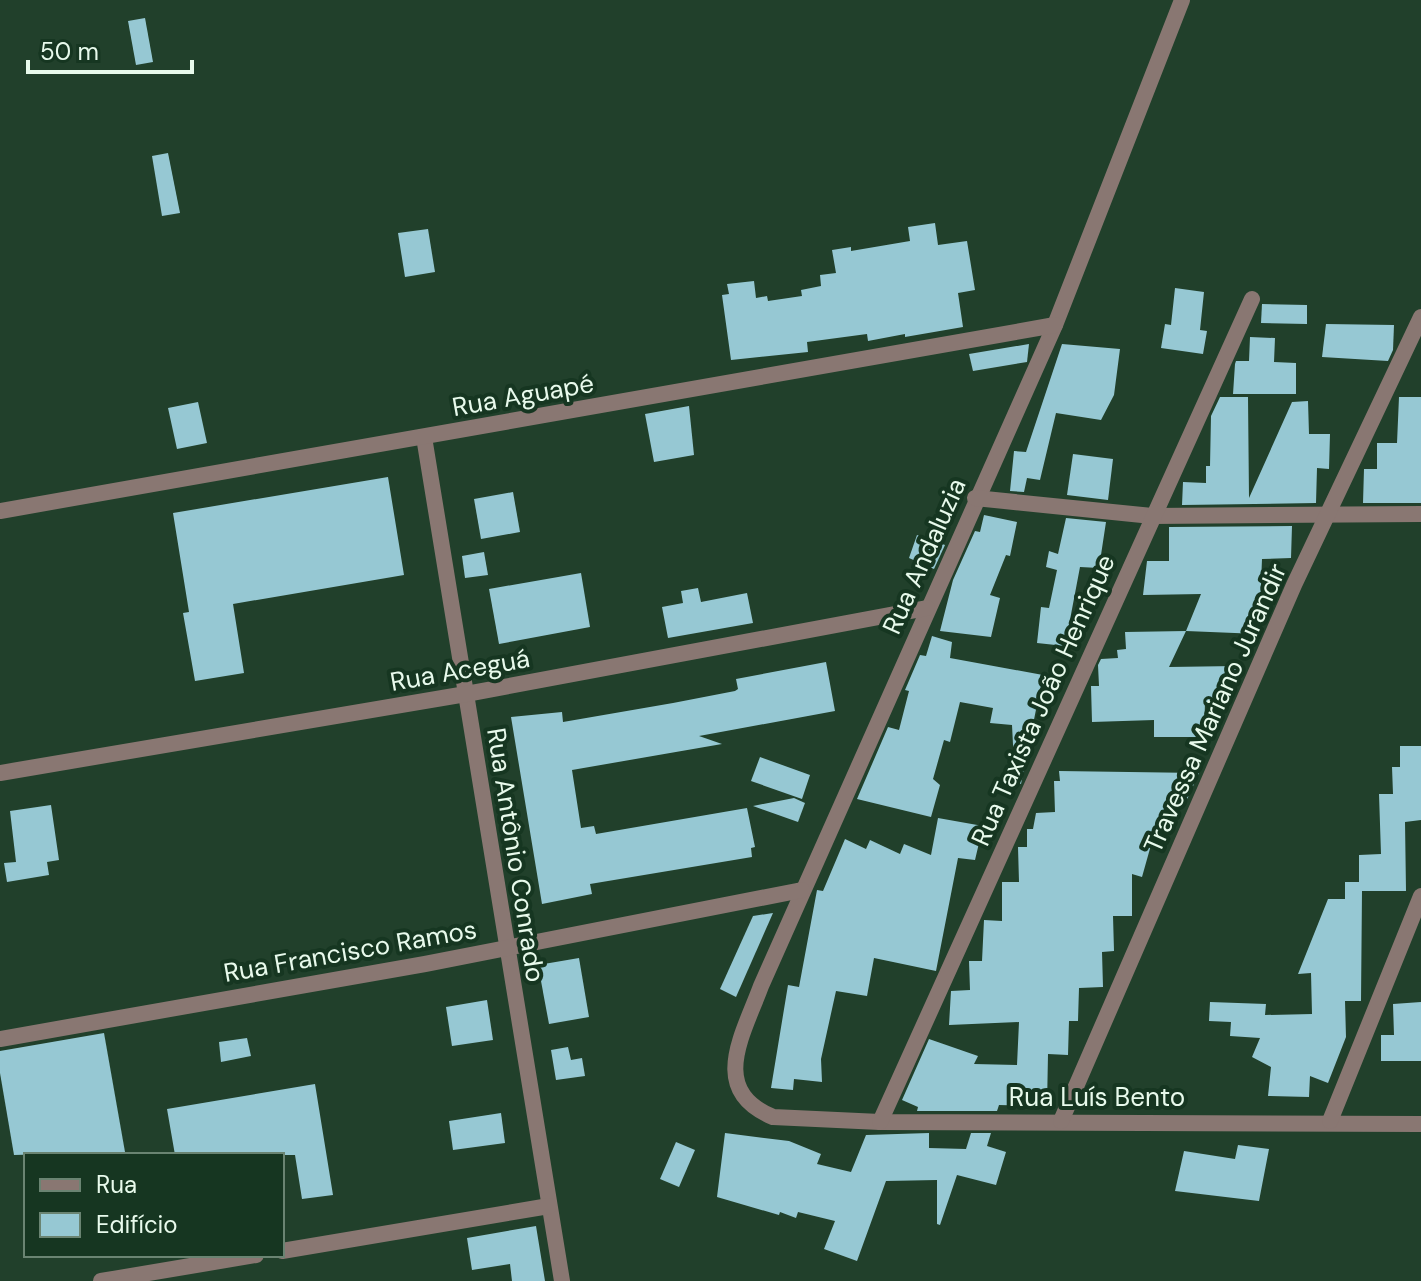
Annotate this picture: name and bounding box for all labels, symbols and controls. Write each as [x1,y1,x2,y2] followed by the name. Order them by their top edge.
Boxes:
[28,24,192,74] scale bar
[40,36,99,67] text: 50 m
[450,366,596,424] street label: Rua Aguapé
[875,473,973,639] street label: Rua Andaluzia
[963,549,1123,851] street label: Rua Taxista João Henrique
[1136,558,1294,858] street label: Travessa Mariano Jurandir
[388,641,532,699] street label: Rua Aceguá
[479,726,553,984] street label: Rua Antônio Conrado
[221,912,479,990] street label: Rua Francisco Ramos
[1009,1080,1185,1114] street label: Rua Luís Bento
[24,1153,284,1257] legend
[96,1169,137,1200] text: Rua
[96,1209,178,1240] text: Edifício

